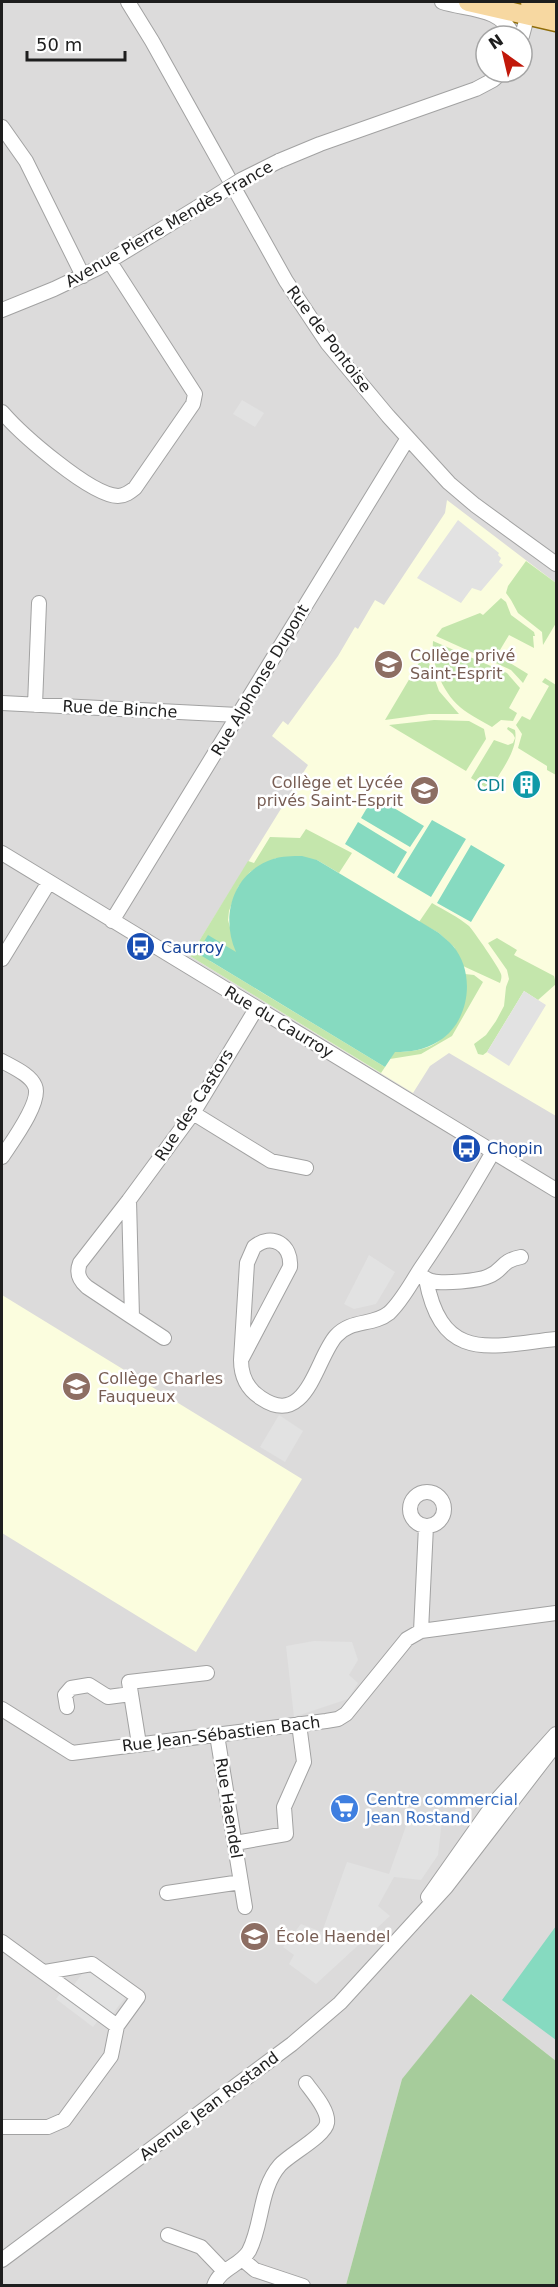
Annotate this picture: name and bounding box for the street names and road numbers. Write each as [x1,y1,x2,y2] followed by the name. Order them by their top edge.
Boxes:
[62,157,276,291] street label: Avenue Pierre Mendès France
[283,282,375,396] street label: Rue de Pontoise
[207,601,313,759] street label: Rue Alphonse Dupont
[62,697,178,721] street label: Rue de Binche
[221,982,337,1062] street label: Rue du Caurroy
[151,1046,237,1164] street label: Rue des Castors
[121,1712,321,1756] street label: Rue Jean-Sébastien Bach
[212,1756,246,1860] street label: Rue Haendel
[136,2048,282,2164] street label: Avenue Jean Rostand

